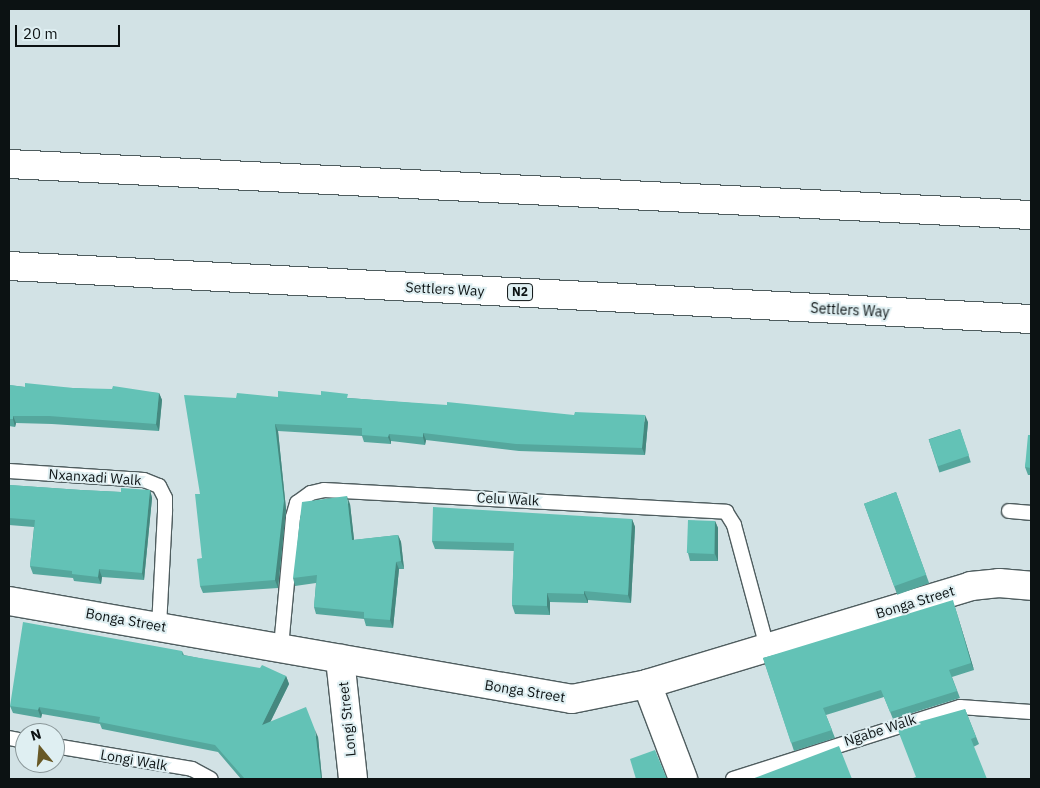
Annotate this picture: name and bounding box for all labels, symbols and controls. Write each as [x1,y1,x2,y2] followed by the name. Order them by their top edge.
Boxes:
[18,15,122,47] scale bar
[23,24,58,43] text: 20 m
[405,279,485,299] street label: Settlers Way
[506,282,534,302] road number: N2
[810,300,890,320] street label: Settlers Way
[48,465,142,489] street label: Nxanxadi Walk
[476,489,540,509] street label: Celu Walk
[874,582,956,622] street label: Bonga Street
[84,605,168,635] street label: Bonga Street
[483,676,567,706] street label: Bonga Street
[335,681,359,757] street label: Longi Street
[842,710,918,750] street label: Ngabe Walk
[15,723,65,773] north arrow
[28,725,43,745] text: N
[99,746,169,774] street label: Longi Walk

